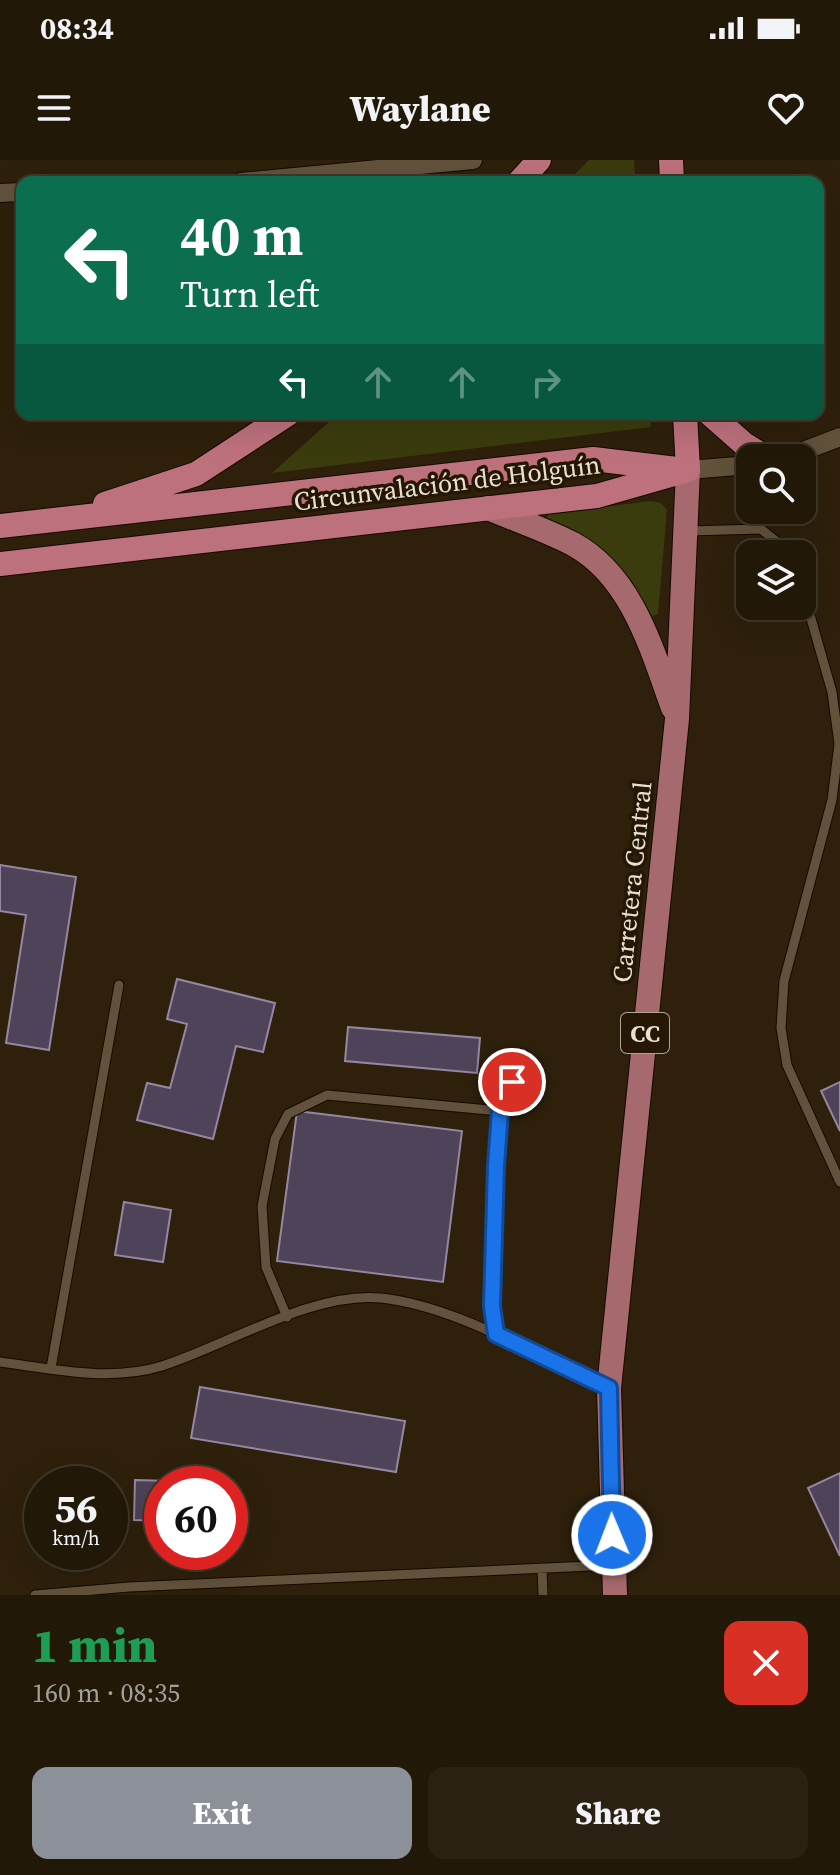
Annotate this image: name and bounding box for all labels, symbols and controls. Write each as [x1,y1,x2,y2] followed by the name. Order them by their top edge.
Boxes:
[40,8,114,49] text: 08:34
[349,84,491,133] text: Waylane
[32,86,76,130] icon: menu
[764,86,808,130] icon: heart
[180,197,303,274] text: 40 m
[48,208,152,312] icon: left
[180,270,319,319] text: Turn left
[272,360,316,404] icon: left
[356,360,400,404] icon: ahead
[440,360,484,404] icon: ahead
[524,360,568,404] icon: right
[736,444,816,620] map controls
[736,444,816,524] button: search
[292,446,602,520] street label: Circunvalación de Holguín
[736,540,816,620] button: layers
[604,780,660,984] street label: Carretera Central
[621,1013,669,1053] road number: CC
[478,1048,546,1116] pin
[490,1060,534,1104] icon: arrive
[144,1466,248,1570] speed limit sign: 60
[54,1481,98,1535] text: 56
[570,1493,654,1577] position arrow
[52,1524,100,1552] text: km/h
[32,1612,157,1678] text: 1 min
[724,1621,808,1705] button: close
[32,1675,180,1711] text: 160 m · 08:35
[32,1767,412,1859] button: Exit
[428,1767,808,1859] button: Share

